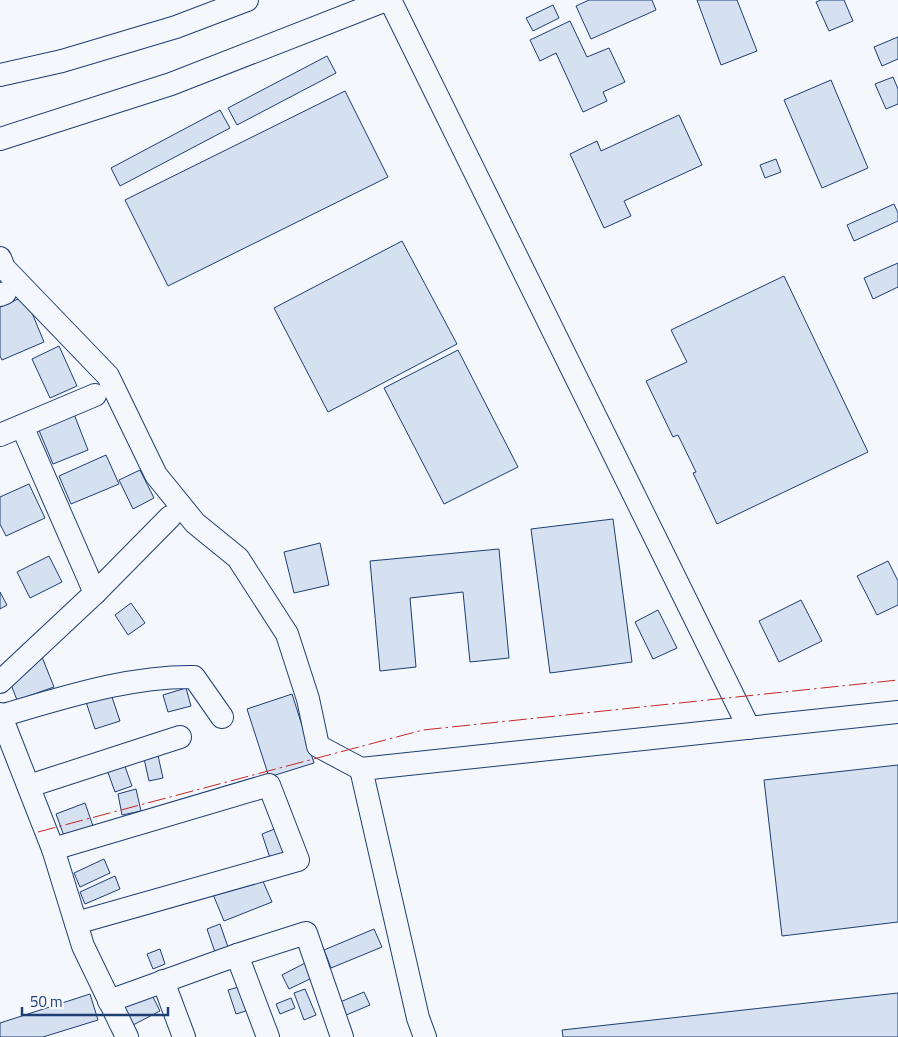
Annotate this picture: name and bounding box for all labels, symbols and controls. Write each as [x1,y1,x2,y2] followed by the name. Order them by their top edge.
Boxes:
[22,984,169,1016] scale bar
[30,990,63,1013] text: 50 m

